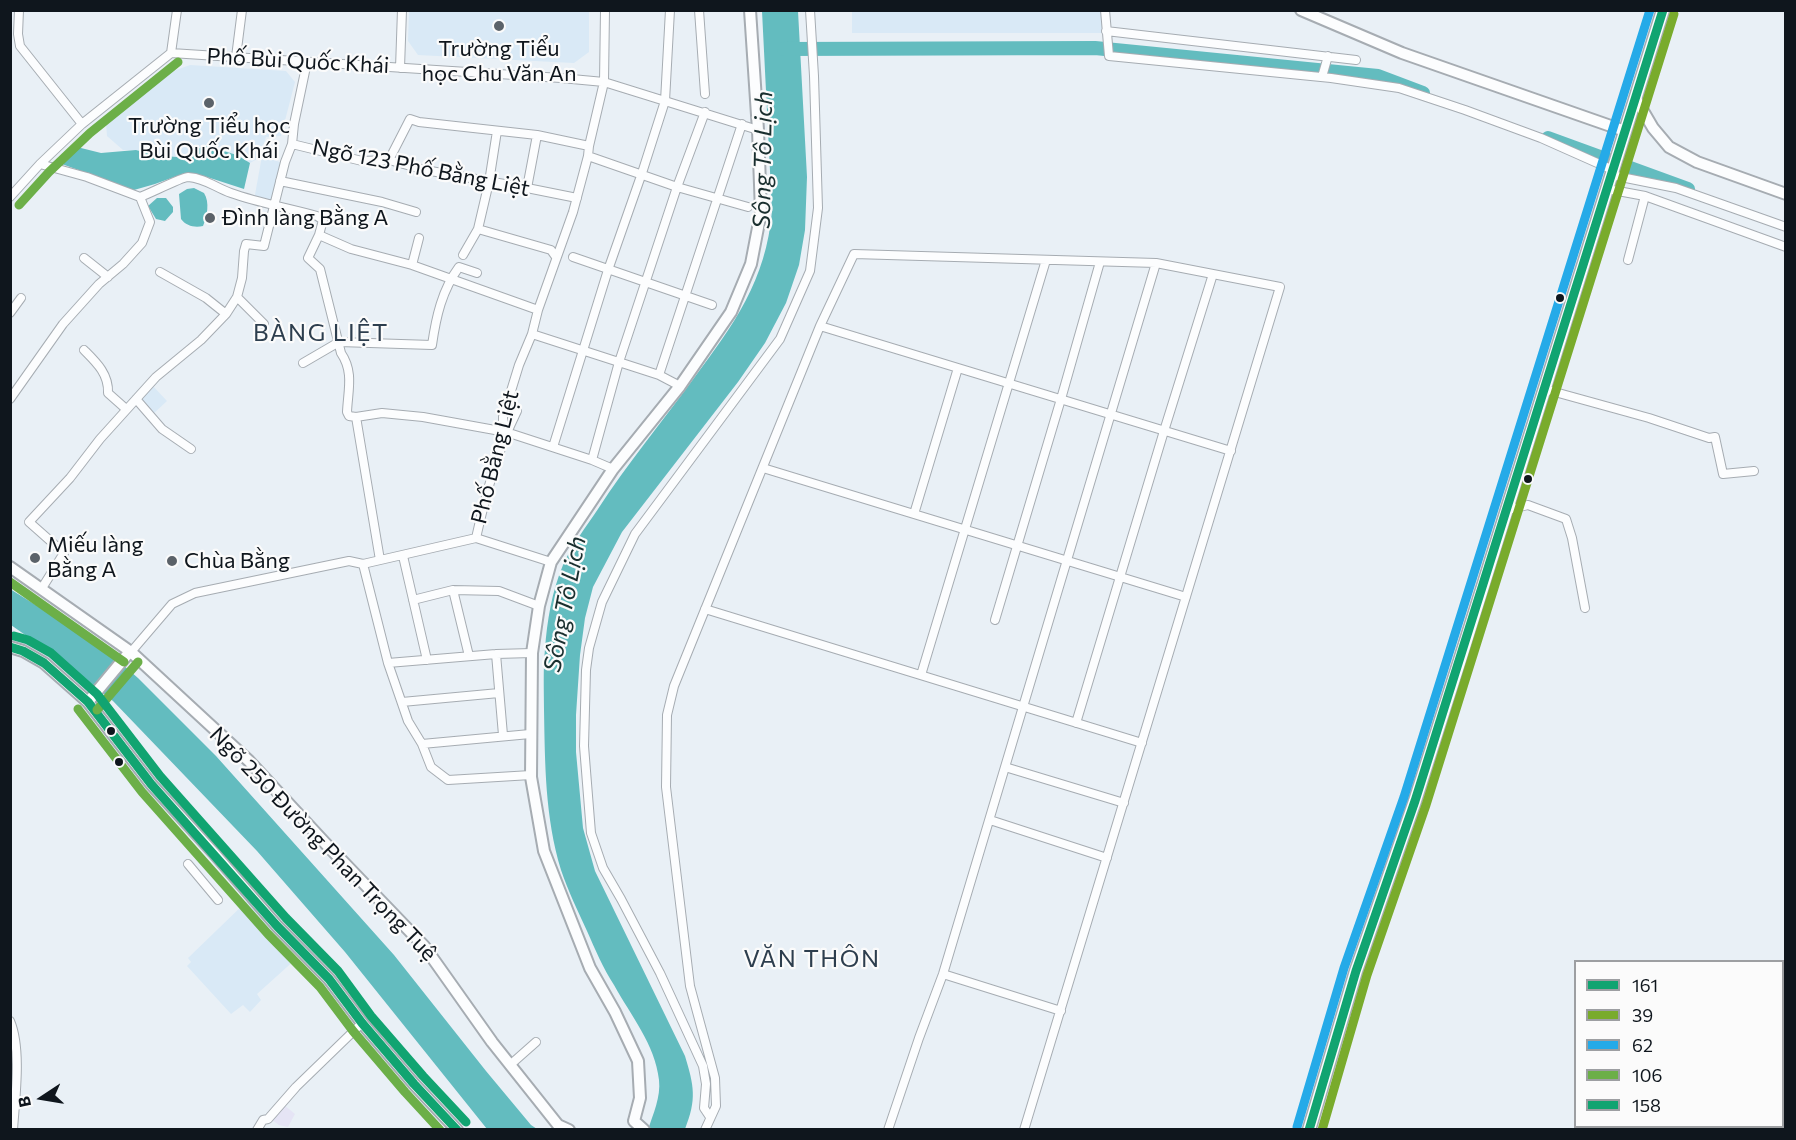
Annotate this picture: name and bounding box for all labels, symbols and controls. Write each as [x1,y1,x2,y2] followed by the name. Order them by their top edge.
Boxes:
[492,19,506,33] marker: Trường Tiểu học Chu Văn An
[422,36,576,88] place label: Trường Tiểu học Chu Văn An
[206,43,390,79] street label: Phố Bùi Quốc Khái
[747,91,779,229] water label: Sông Tô Lịch
[202,96,216,110] marker: Trường Tiểu học Bùi Quốc Khái
[128,113,290,164] place label: Trường Tiểu học Bùi Quốc Khái
[310,134,532,202] street label: Ngõ 123 Phố Bằng Liệt
[222,205,389,231] place label: Đình làng Bằng A
[203,211,217,225] marker: Đình làng Bằng A
[1554,292,1566,304] unlabelled marker
[253,319,389,347] district label: BÀNG LIỆT
[466,387,524,527] street label: Phố Bằng Liệt
[1522,473,1534,485] unlabelled marker
[47,532,143,584] place label: Miếu làng Bằng A
[538,534,592,674] water label: Sông Tô Lịch
[184,548,290,574] place label: Chùa Bằng
[28,551,42,565] marker: Miếu làng Bằng A
[165,554,179,568] marker: Chùa Bằng
[204,721,442,967] street label: Ngõ 250 Đường Phan Trọng Tuệ
[105,725,117,737] unlabelled marker
[113,756,125,768] unlabelled marker
[743,945,881,973] district label: VĂN THÔN
[1574,960,1784,1128] legend
[1632,974,1658,996] text: 161
[1632,1004,1653,1026] text: 39
[1632,1034,1653,1056] text: 62
[1632,1064,1662,1086] text: 106
[12,1068,72,1128] north arrow
[1632,1094,1661,1116] text: 158
[14,1095,34,1109] text: B

